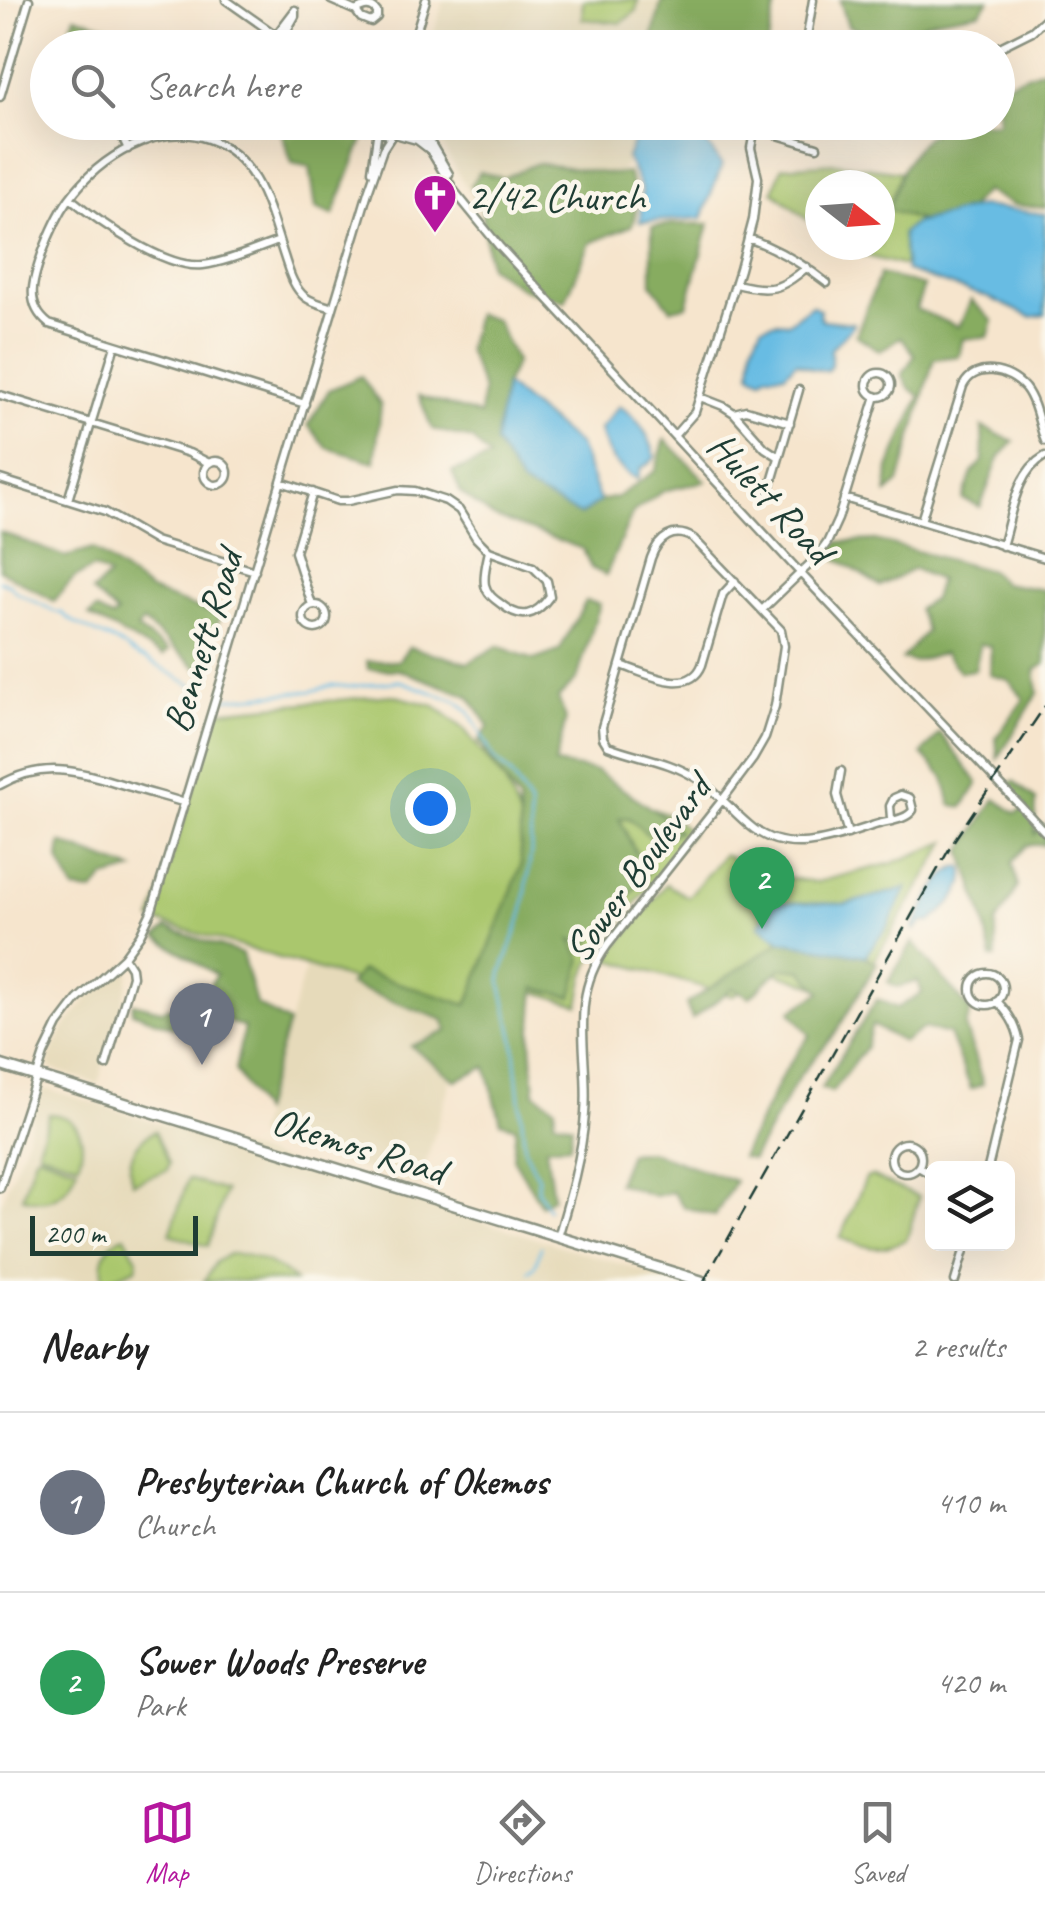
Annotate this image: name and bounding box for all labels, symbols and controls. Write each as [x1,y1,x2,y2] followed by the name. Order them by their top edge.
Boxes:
[30,30,1015,140] search box
[65,58,120,113] icon: search
[145,62,300,109] text: Search here
[805,170,895,260] north arrow
[468,172,647,222] place label: 2/42 Church
[412,173,458,234] church icon: 2/42 Church
[697,421,848,579] street label: Hulett Road
[152,538,256,738] street label: Bennett Road
[553,761,726,972] street label: Sower Boulevard
[405,783,456,834] your location
[730,846,794,929] pin: 2
[170,982,234,1065] pin: 1
[266,1096,457,1198] street label: Okemos Road
[925,1161,1015,1251] map controls
[925,1161,1015,1251] button: layers
[30,1211,198,1256] scale bar
[45,1216,105,1251] text: 200 m
[40,1320,146,1373] text: Nearby
[911,1326,1005,1367] text: 2 results
[135,1458,548,1505] text: Presbyterian Church of Okemos
[65,1482,80,1523] text: 1
[936,1482,1005,1523] text: 410 m
[135,1505,215,1546] text: Church
[135,1638,424,1685] text: Sower Woods Preserve
[65,1662,80,1703] text: 2
[936,1662,1005,1703] text: 420 m
[135,1685,186,1726] text: Park
[140,1795,195,1890] tab: Map
[474,1795,571,1890] tab: Directions
[850,1795,905,1890] tab: Saved

